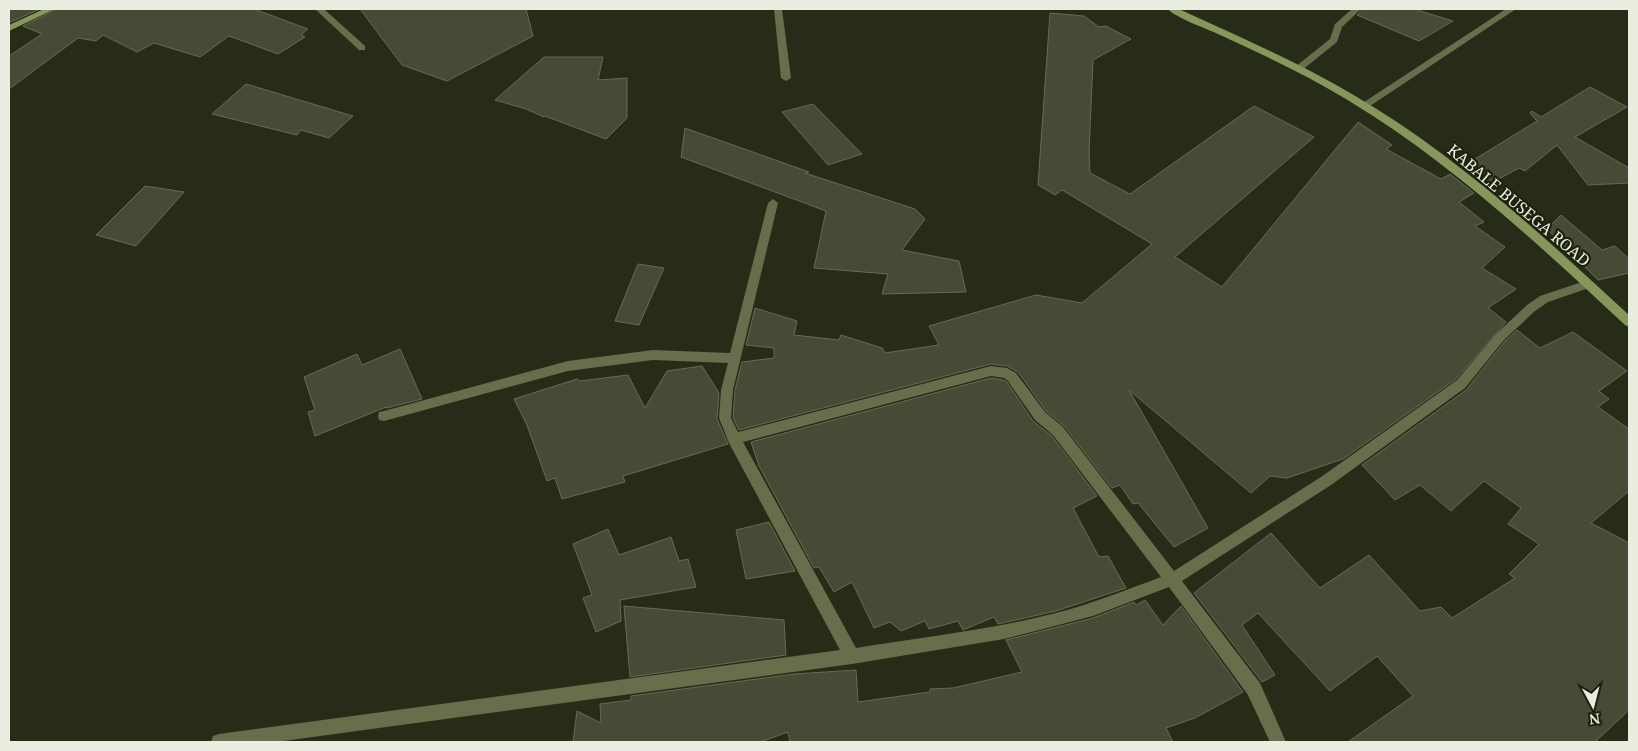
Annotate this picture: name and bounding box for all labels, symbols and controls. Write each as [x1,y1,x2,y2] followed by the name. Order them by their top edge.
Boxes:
[1443,139,1595,271] street label: KABALE BUSEGA ROAD
[1568,681,1618,731] north arrow
[1588,709,1601,730] text: N

